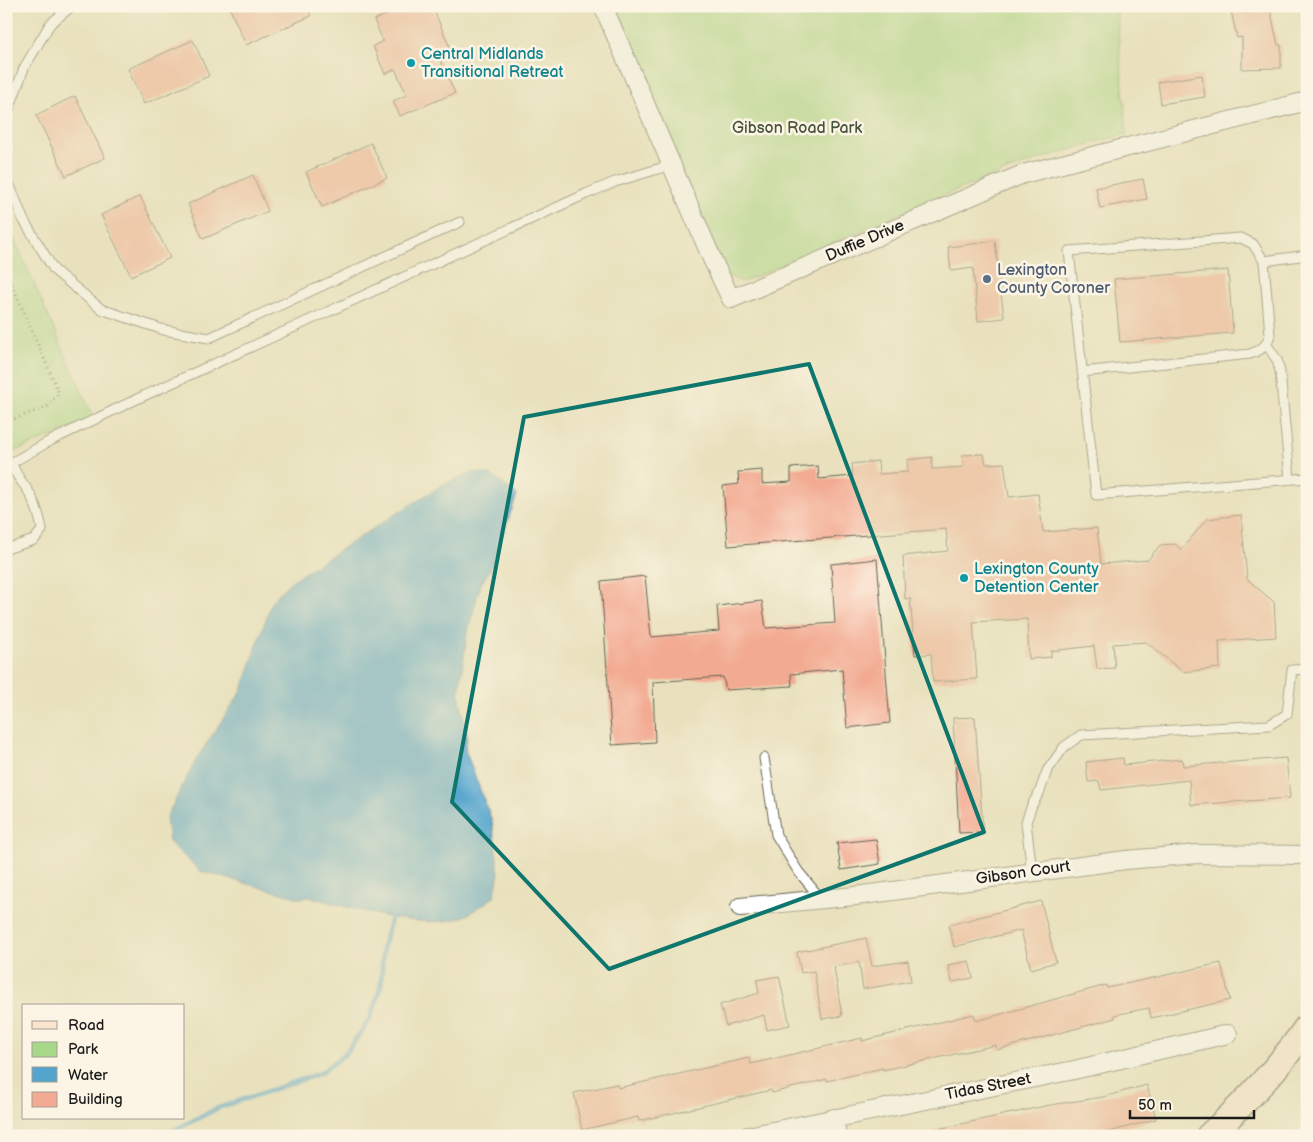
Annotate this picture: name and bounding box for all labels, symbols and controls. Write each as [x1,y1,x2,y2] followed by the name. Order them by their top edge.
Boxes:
[421,45,564,82] place label: Central Midlands Transitional Retreat
[405,57,417,69] marker: Central Midlands Transitional Retreat
[732,119,862,138] park label: Gibson Road Park
[823,216,908,266] street label: Duffie Drive
[997,261,1110,298] place label: Lexington County Coroner
[981,273,993,285] marker: Lexington County Coroner
[974,560,1100,597] place label: Lexington County Detention Center
[958,572,970,584] marker: Lexington County Detention Center
[975,857,1072,889] street label: Gibson Court
[22,1004,185,1120] legend
[68,1016,104,1035] text: Road
[68,1040,99,1059] text: Park
[68,1066,108,1085] text: Water
[944,1069,1033,1105] street label: Tidas Street
[1130,1087,1254,1119] scale bar
[68,1090,123,1109] text: Building
[1138,1096,1172,1115] text: 50 m

